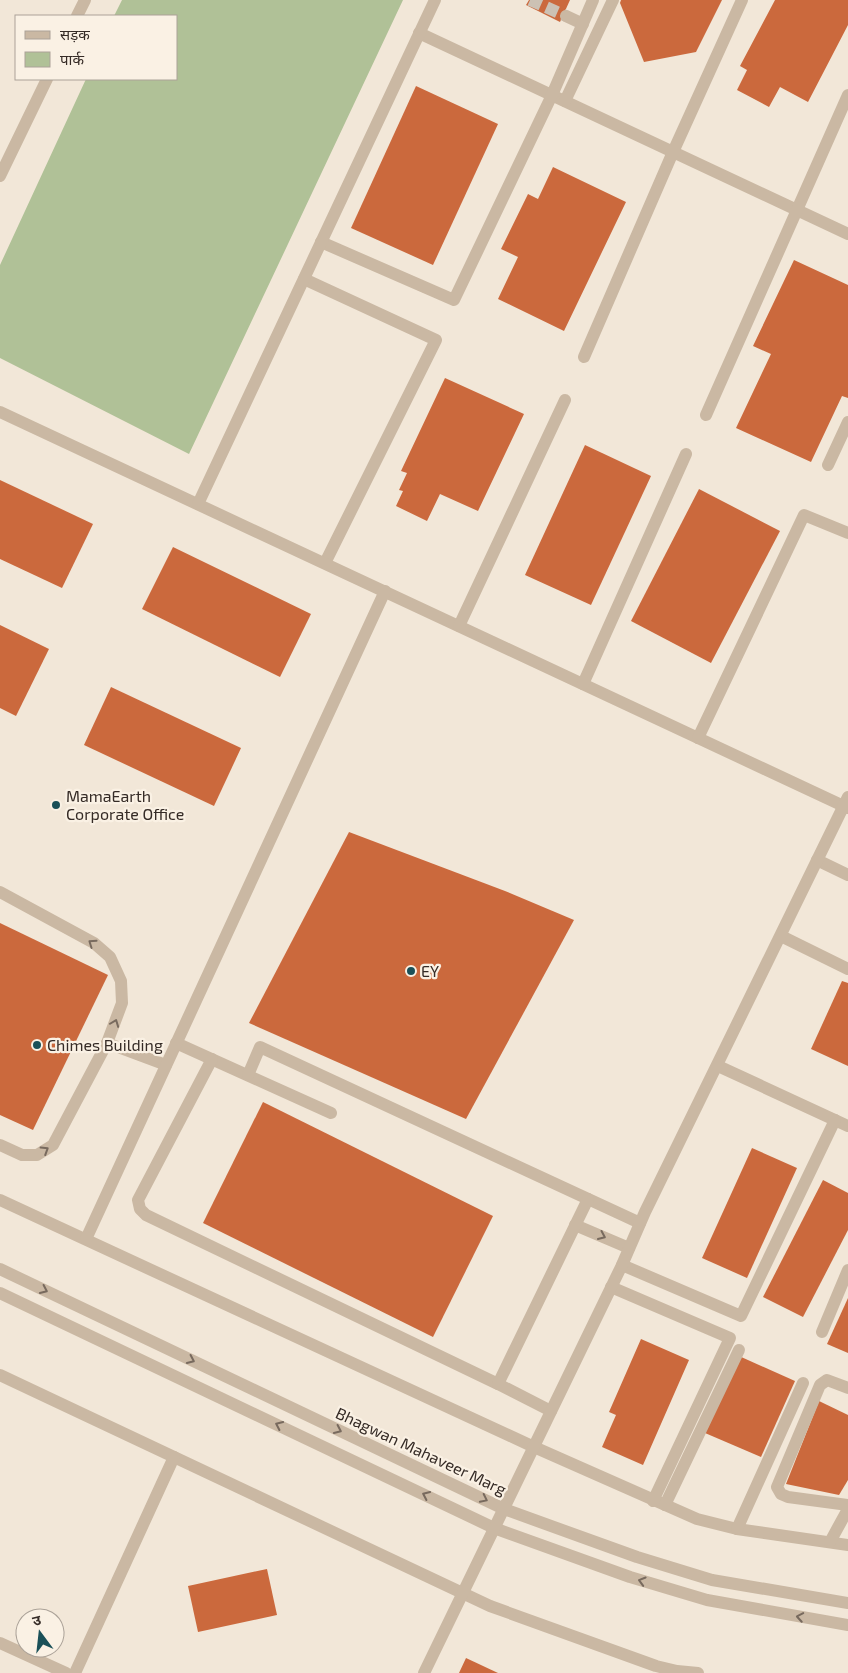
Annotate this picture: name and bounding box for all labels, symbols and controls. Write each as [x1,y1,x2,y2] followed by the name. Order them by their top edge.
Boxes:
[15,15,178,80] legend
[60,25,90,43] text: सड़क
[60,50,84,68] text: पार्क
[66,786,184,823] place label: MamaEarth Corporate Office
[50,799,62,811] marker: MamaEarth Corporate Office
[89,940,98,949] one-way arrow
[421,961,439,980] place label: EY
[405,965,417,977] marker: EY
[109,1020,119,1028] one-way arrow
[47,1035,163,1054] place label: Chimes Building
[31,1039,43,1051] marker: Chimes Building
[40,1147,49,1157] one-way arrow
[597,1230,606,1241] one-way arrow
[39,1284,48,1295] one-way arrow
[186,1354,195,1364] one-way arrow
[333,1403,510,1498] street label: Bhagwan Mahaveer Marg
[275,1421,284,1432] one-way arrow
[333,1423,342,1434] one-way arrow
[422,1491,431,1501] one-way arrow
[479,1493,488,1503] one-way arrow
[638,1576,646,1586] one-way arrow
[15,1608,65,1658] north arrow
[30,1610,43,1629] text: उ
[796,1612,804,1622] one-way arrow

